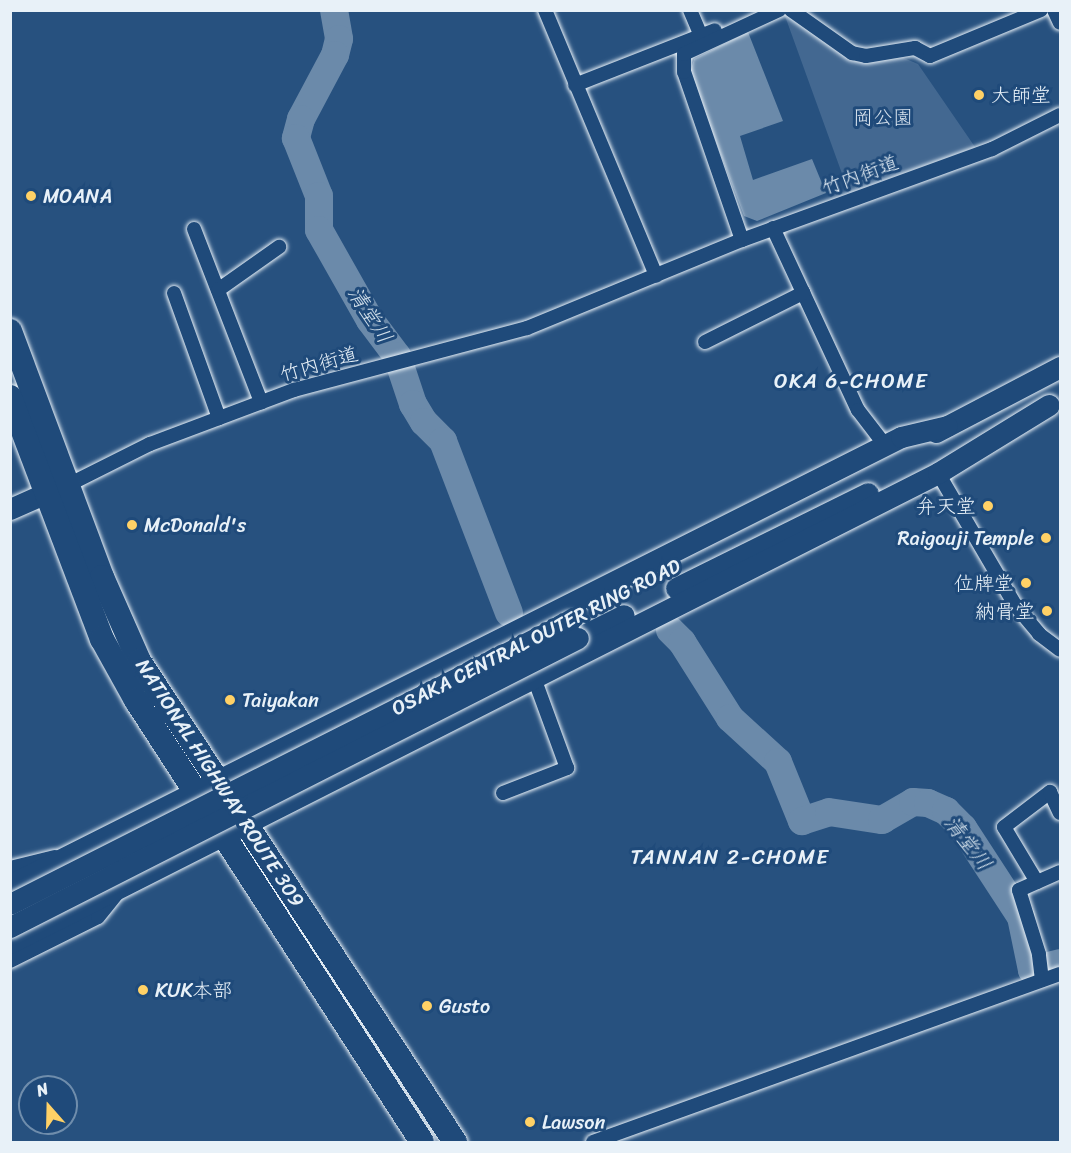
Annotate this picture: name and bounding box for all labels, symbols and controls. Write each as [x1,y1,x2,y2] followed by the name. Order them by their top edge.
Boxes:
[991,83,1051,107] place label: 大師堂
[972,88,986,102] marker: 大師堂
[853,105,913,129] park label: 岡公園
[818,150,902,200] street label: 竹内街道
[43,184,112,208] place label: MOANA
[24,189,38,203] marker: MOANA
[342,282,398,348] water label: 清堂川
[277,341,361,387] street label: 竹内街道
[774,368,928,394] district label: OKA 6-CHOME
[916,494,976,518] place label: 弁天堂
[981,499,995,513] marker: 弁天堂
[144,513,246,537] place label: McDonald's
[125,518,139,532] marker: McDonald's
[897,526,1034,550] place label: Raigouji Temple
[1039,531,1053,545] marker: Raigouji Temple
[386,553,686,721] street label: OSAKA CENTRAL OUTER RING ROAD
[954,571,1014,595] place label: 位牌堂
[1019,576,1033,590] marker: 位牌堂
[975,599,1035,623] place label: 納骨堂
[1040,604,1054,618] marker: 納骨堂
[131,654,309,912] street label: NATIONAL HIGHWAY ROUTE 309
[242,688,319,712] place label: Taiyakan
[223,693,237,707] marker: Taiyakan
[939,810,997,876] water label: 清堂川
[630,844,830,870] district label: TANNAN 2-CHOME
[155,978,233,1002] place label: KUK本部
[136,983,150,997] marker: KUK本部
[439,994,490,1018] place label: Gusto
[420,999,434,1013] marker: Gusto
[32,1074,53,1105] text: N
[18,1075,78,1135] north arrow
[542,1110,605,1134] place label: Lawson
[523,1115,537,1129] marker: Lawson

